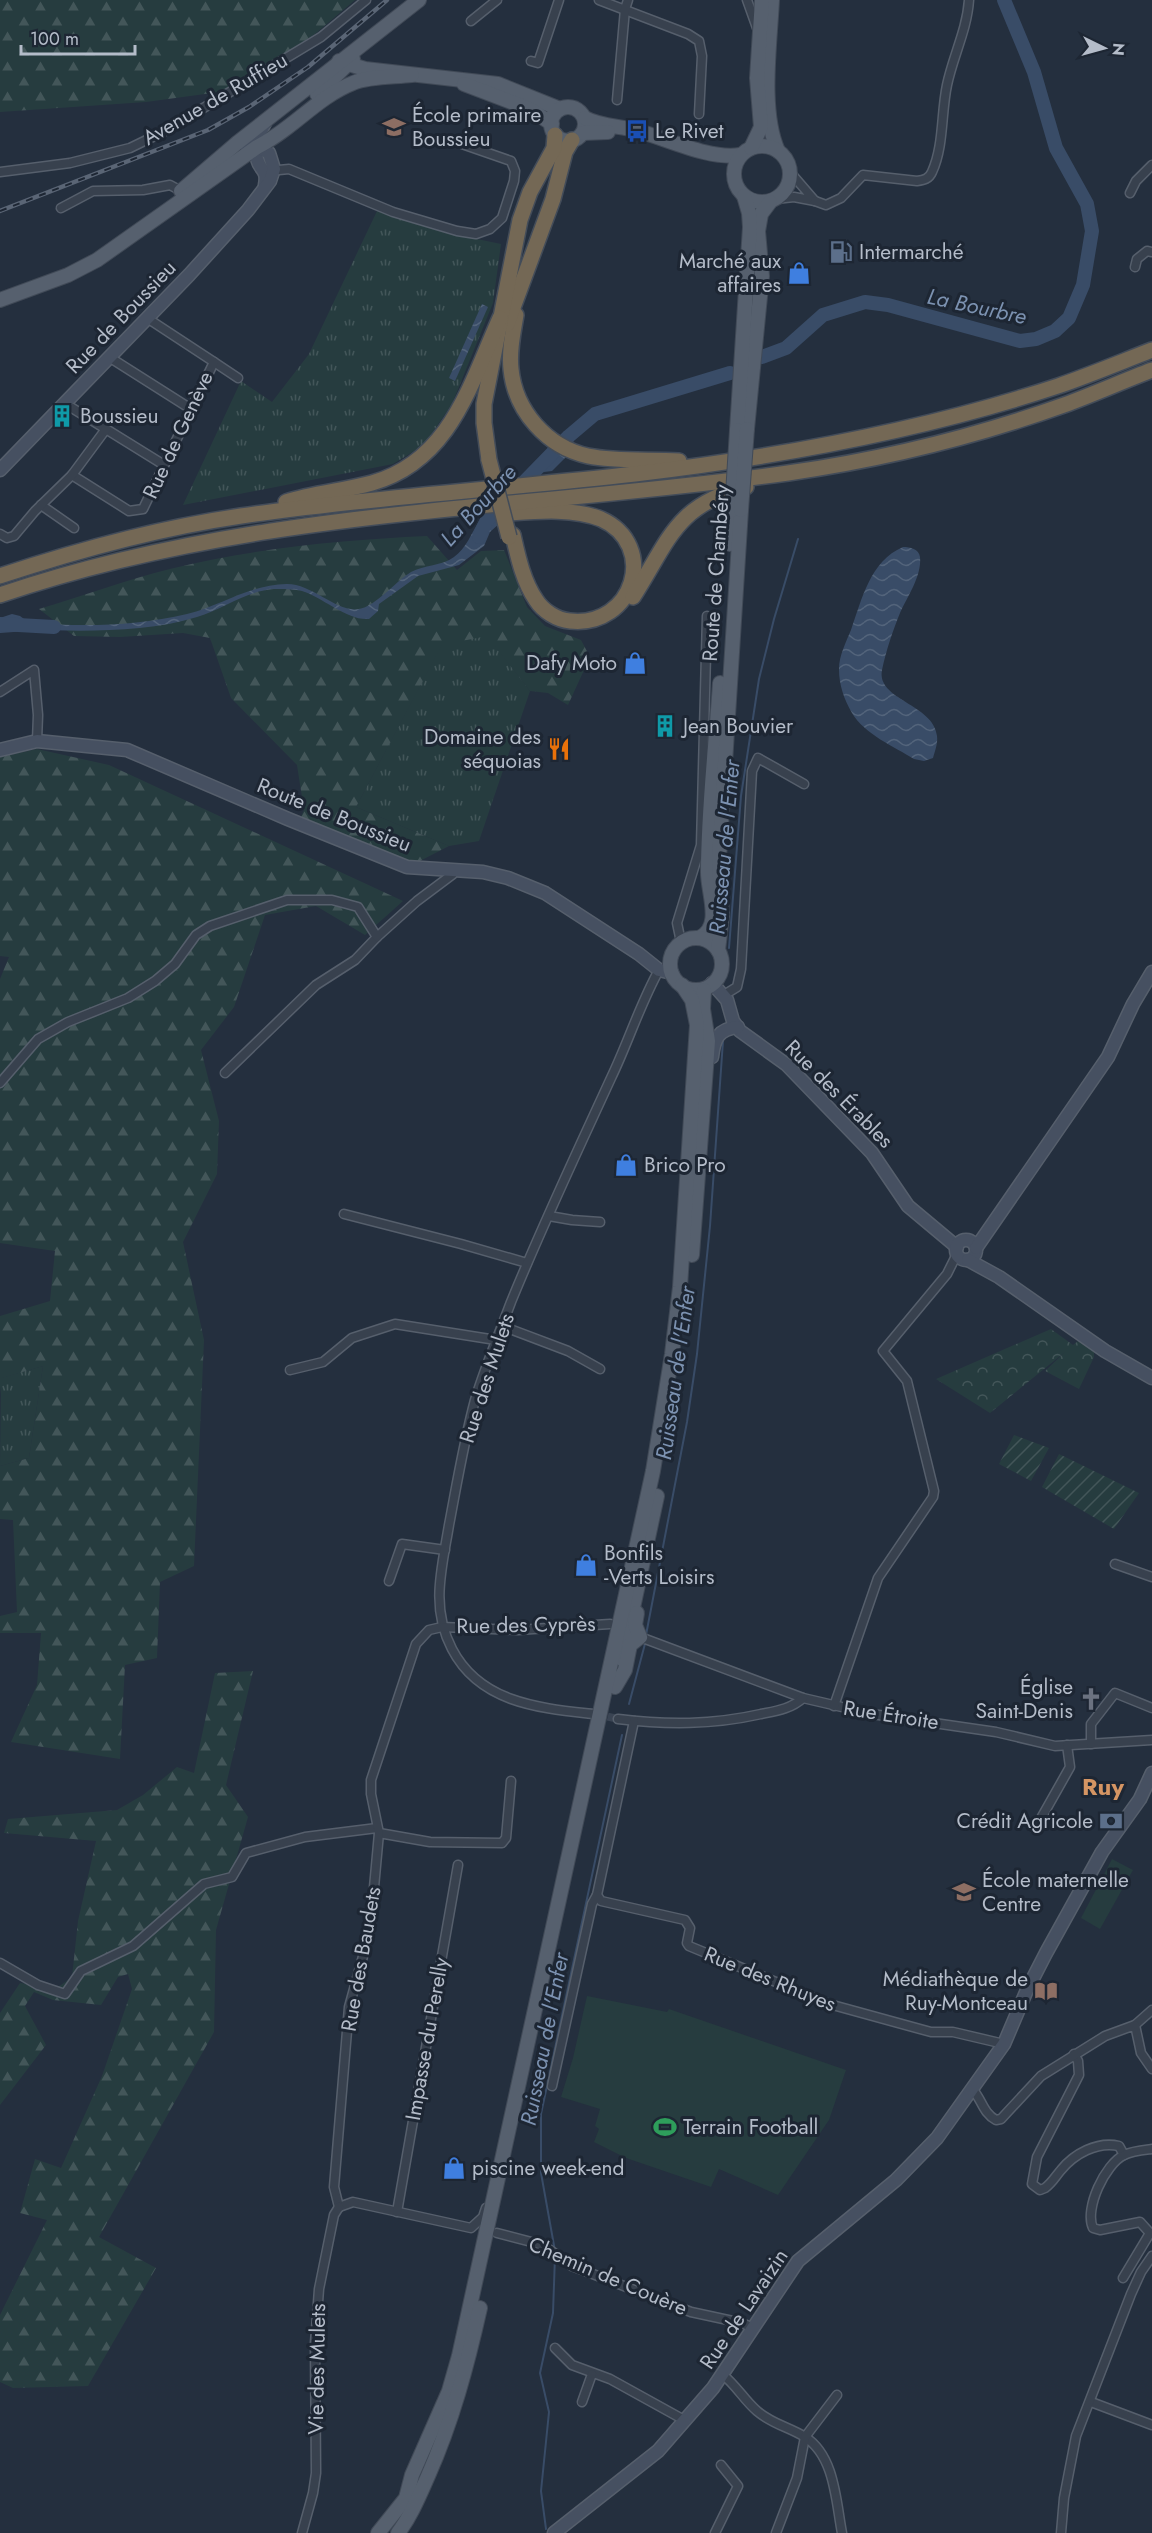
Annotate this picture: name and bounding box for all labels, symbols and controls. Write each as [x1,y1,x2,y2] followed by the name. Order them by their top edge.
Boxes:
[21,18,135,56] scale bar
[1074,18,1134,78] north arrow
[30,26,79,52] text: 100 m
[1106,42,1130,57] text: N
[137,45,293,153] street label: Avenue de Ruffieu
[412,100,541,154] place label: École primaire Boussieu
[381,114,407,140] school or university icon: École primaire Boussieu
[655,116,724,146] place label: Le Rivet
[624,118,650,144] bus stop icon: Le Rivet
[859,237,964,267] place label: Intermarché
[828,239,854,265] fuel station icon: Intermarché
[679,246,781,300] place label: Marché aux affaires
[59,254,183,380] street label: Rue de Boussieu
[786,260,812,286] shop icon: Marché aux affaires
[924,280,1030,332] water label: La Bourbre
[135,366,221,504] street label: Rue de Genève
[80,401,158,431] place label: Boussieu
[49,403,75,429] building icon: Boussieu
[432,457,524,553] water label: La Bourbre
[695,483,737,662] street label: Route de Chambéry
[526,648,617,678] place label: Dafy Moto
[622,650,648,676] shop icon: Dafy Moto
[680,711,794,741] place label: Jean Bouvier
[652,713,678,739] building icon: Jean Bouvier
[424,722,541,776] place label: Domaine des séquoias
[546,736,572,762] restaurant icon: Domaine des séquoias
[700,757,748,936] water label: Ruisseau de l'Enfer
[252,770,416,860] street label: Route de Boussieu
[778,1033,900,1155] street label: Rue des Érables
[644,1150,726,1180] place label: Brico Pro
[613,1152,639,1178] shop icon: Brico Pro
[647,1282,703,1462] water label: Ruisseau de l'Enfer
[452,1309,522,1447] street label: Rue des Mulets
[604,1538,714,1592] place label: Bonfils -Verts Loisirs
[573,1552,599,1578] shop icon: Bonfils -Verts Loisirs
[456,1609,596,1641] street label: Rue des Cyprès
[975,1672,1073,1726] place label: Église Saint-Denis
[1078,1686,1104,1712] church icon: Église Saint-Denis
[841,1693,941,1737] street label: Rue Étroite
[1082,1769,1124,1804] district label: Ruy
[957,1806,1093,1836] place label: Crédit Agricole
[1098,1808,1124,1834] bank icon: Crédit Agricole
[982,1865,1129,1919] place label: École maternelle Centre
[951,1879,977,1905] school or university icon: École maternelle Centre
[334,1884,388,2034] street label: Rue des Baudets
[700,1939,840,2019] street label: Rue des Rhuyes
[512,1948,577,2128] water label: Ruisseau de l'Enfer
[398,1954,456,2123] street label: Impasse du Perelly
[883,1964,1028,2018] place label: Médiathèque de Ruy-Montceau
[1033,1978,1059,2004] library icon: Médiathèque de Ruy-Montceau
[683,2112,818,2142] place label: Terrain Football
[652,2114,678,2140] sports icon: Terrain Football
[472,2153,625,2183] place label: piscine week-end
[441,2155,467,2181] shop icon: piscine week-end
[524,2229,692,2323] street label: Chemin de Couère
[693,2243,795,2375] street label: Rue de Lavaizin
[301,2303,333,2435] street label: Vie des Mulets

